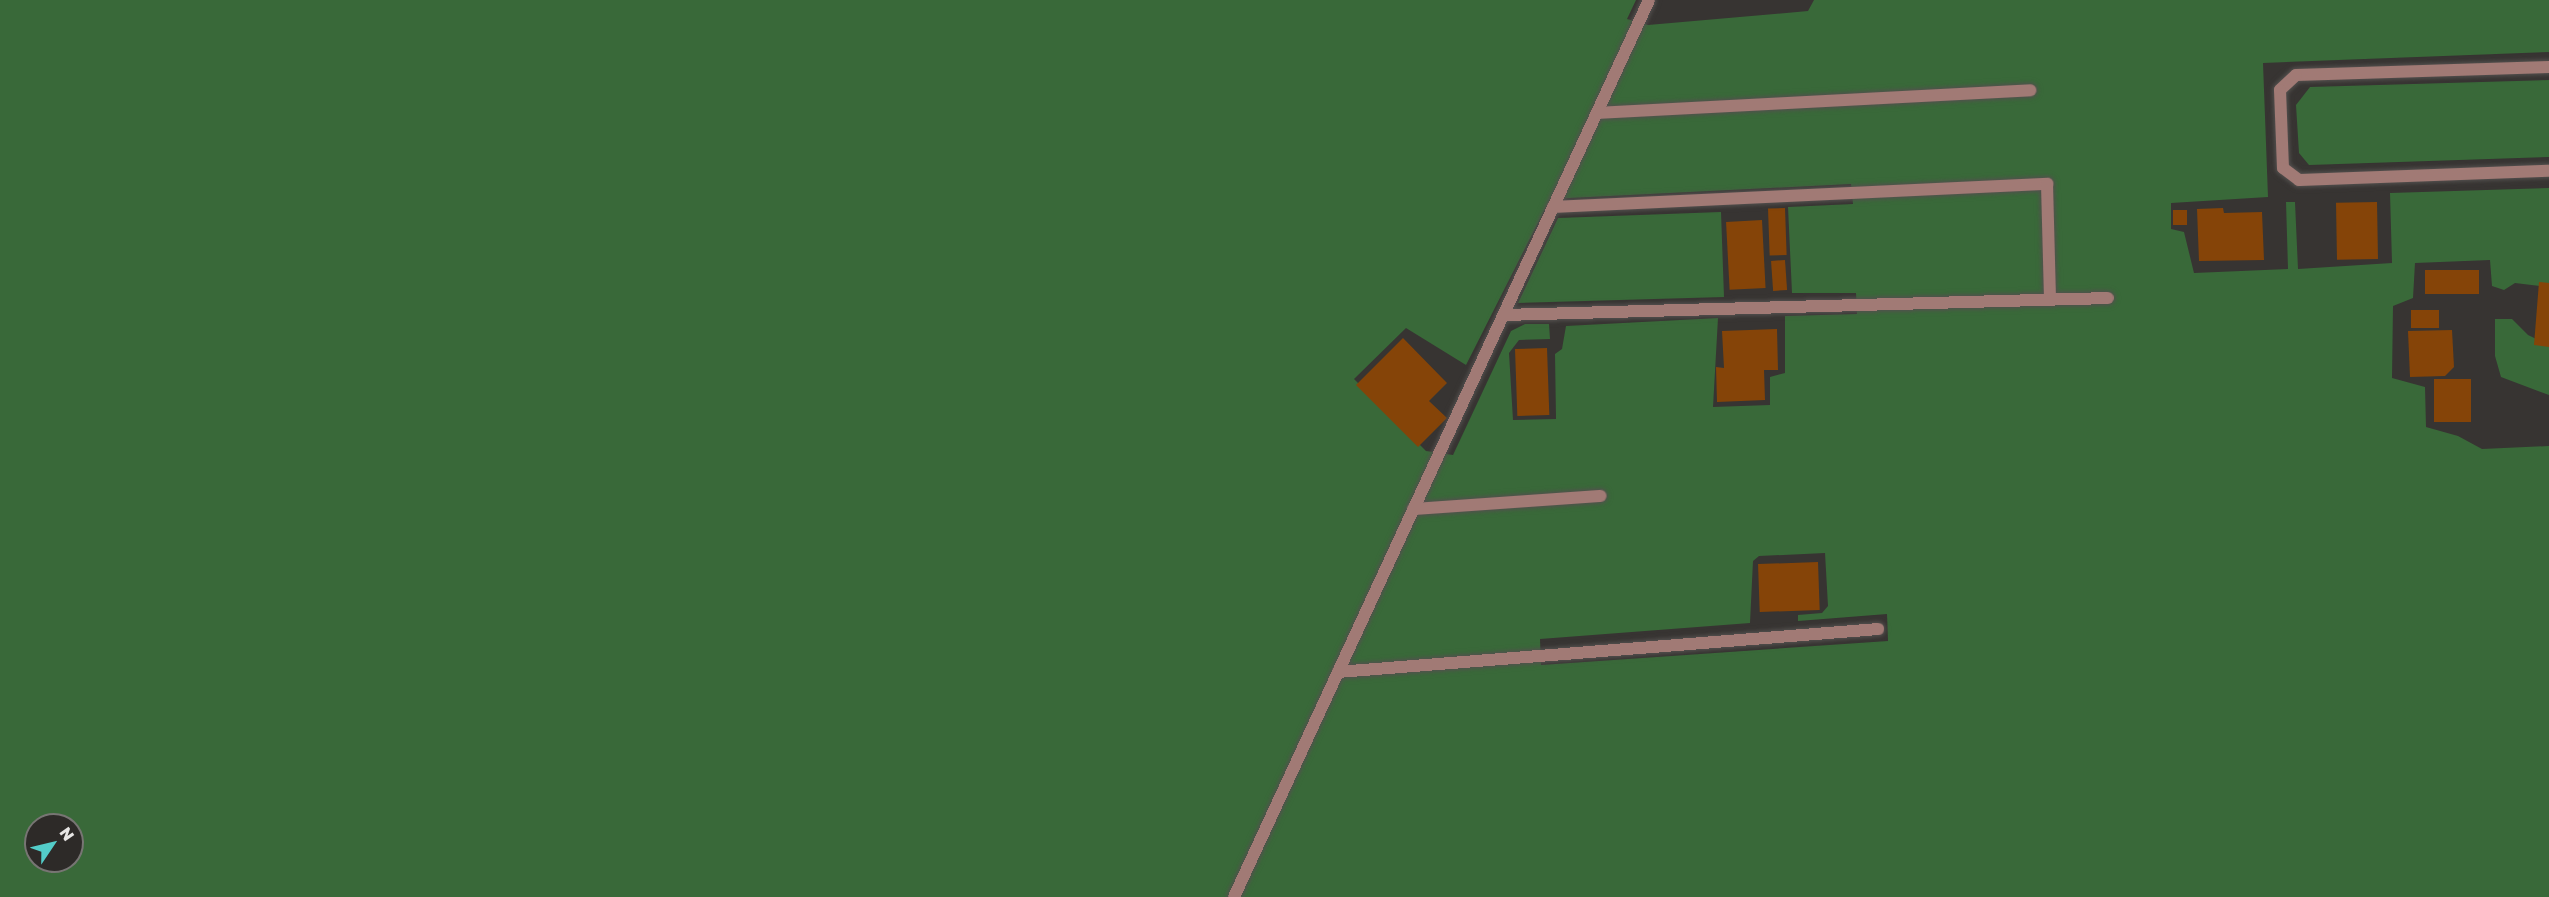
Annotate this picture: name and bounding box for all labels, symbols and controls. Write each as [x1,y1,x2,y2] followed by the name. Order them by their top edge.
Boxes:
[24,813,84,873] north arrow
[55,823,79,845] text: N

